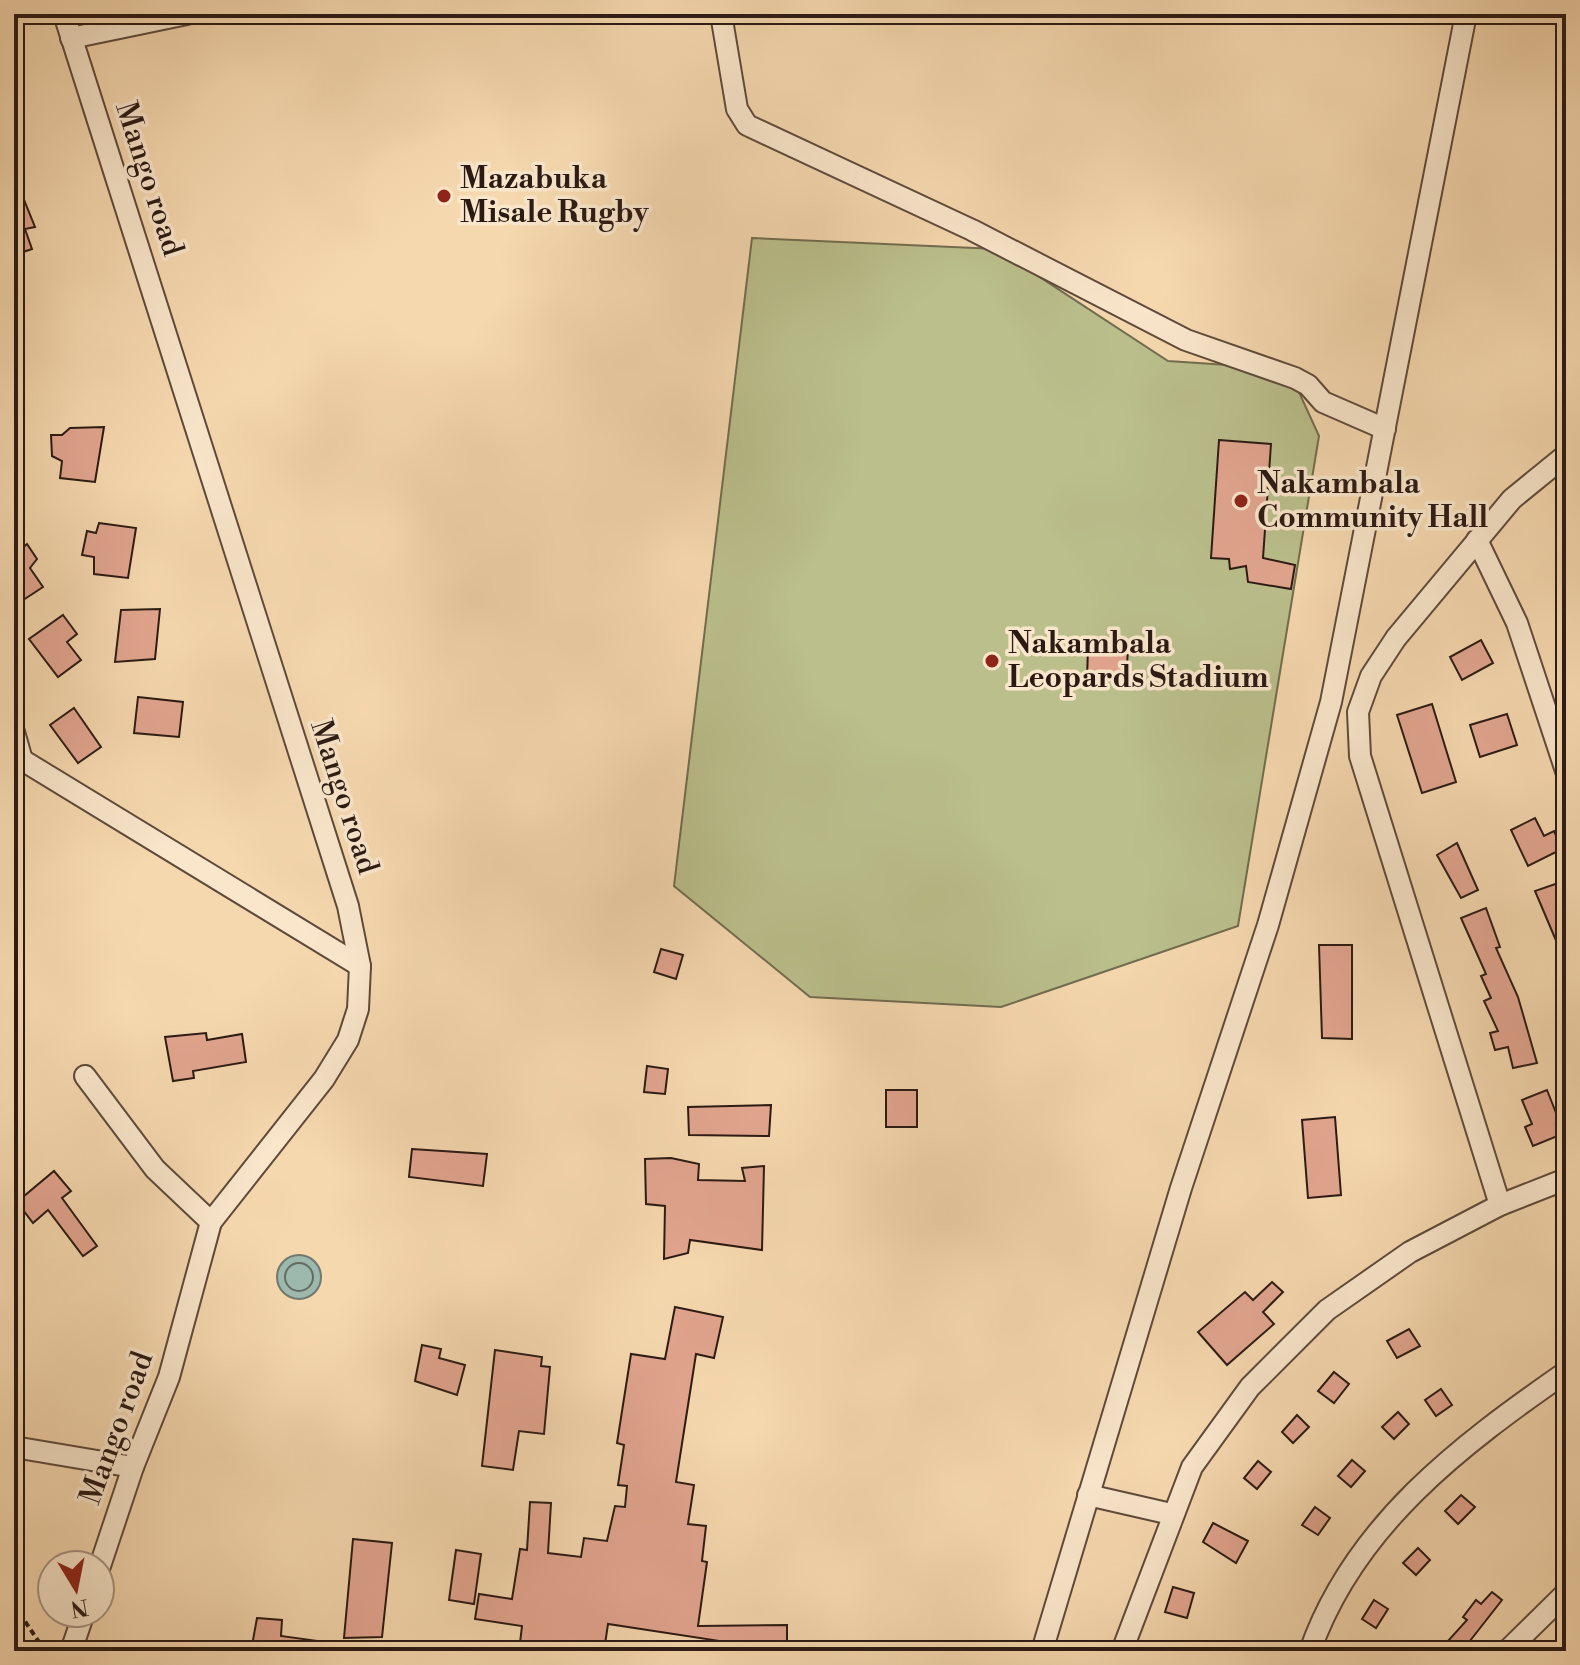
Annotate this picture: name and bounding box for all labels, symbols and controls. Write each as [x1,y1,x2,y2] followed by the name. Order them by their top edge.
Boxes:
[106,97,192,261] street label: Mango road
[460,160,649,232] place label: Mazabuka Misale Rugby
[435,187,453,205] marker: Mazabuka Misale Rugby
[1257,465,1488,537] place label: Nakambala Community Hall
[1232,492,1250,510] marker: Nakambala Community Hall
[1008,625,1268,697] place label: Nakambala Leopards Stadium
[983,652,1001,670] marker: Nakambala Leopards Stadium
[301,715,387,879] street label: Mango road
[72,1346,162,1510] street label: Mango road
[36,1549,116,1629] north arrow
[68,1592,90,1622] text: N

